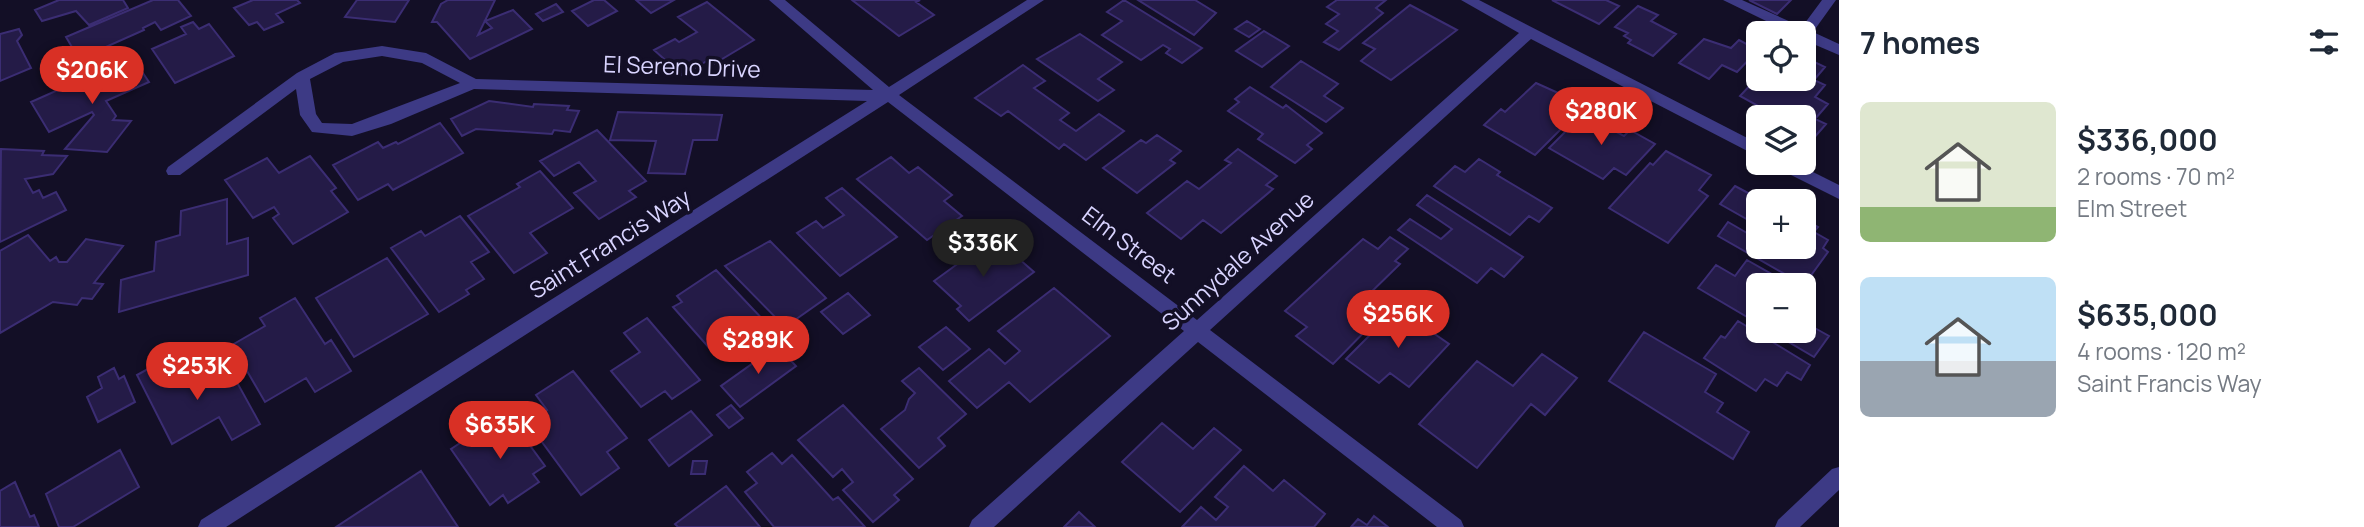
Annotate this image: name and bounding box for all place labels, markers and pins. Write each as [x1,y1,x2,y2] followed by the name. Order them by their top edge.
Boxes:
[43,46,141,106] pin: $206K
[1552,88,1650,147] pin: $280K
[934,219,1032,279] pin: $336K
[1349,290,1447,350] pin: $256K
[709,316,807,376] pin: $289K
[148,342,246,402] pin: $253K
[451,402,549,461] pin: $635K

